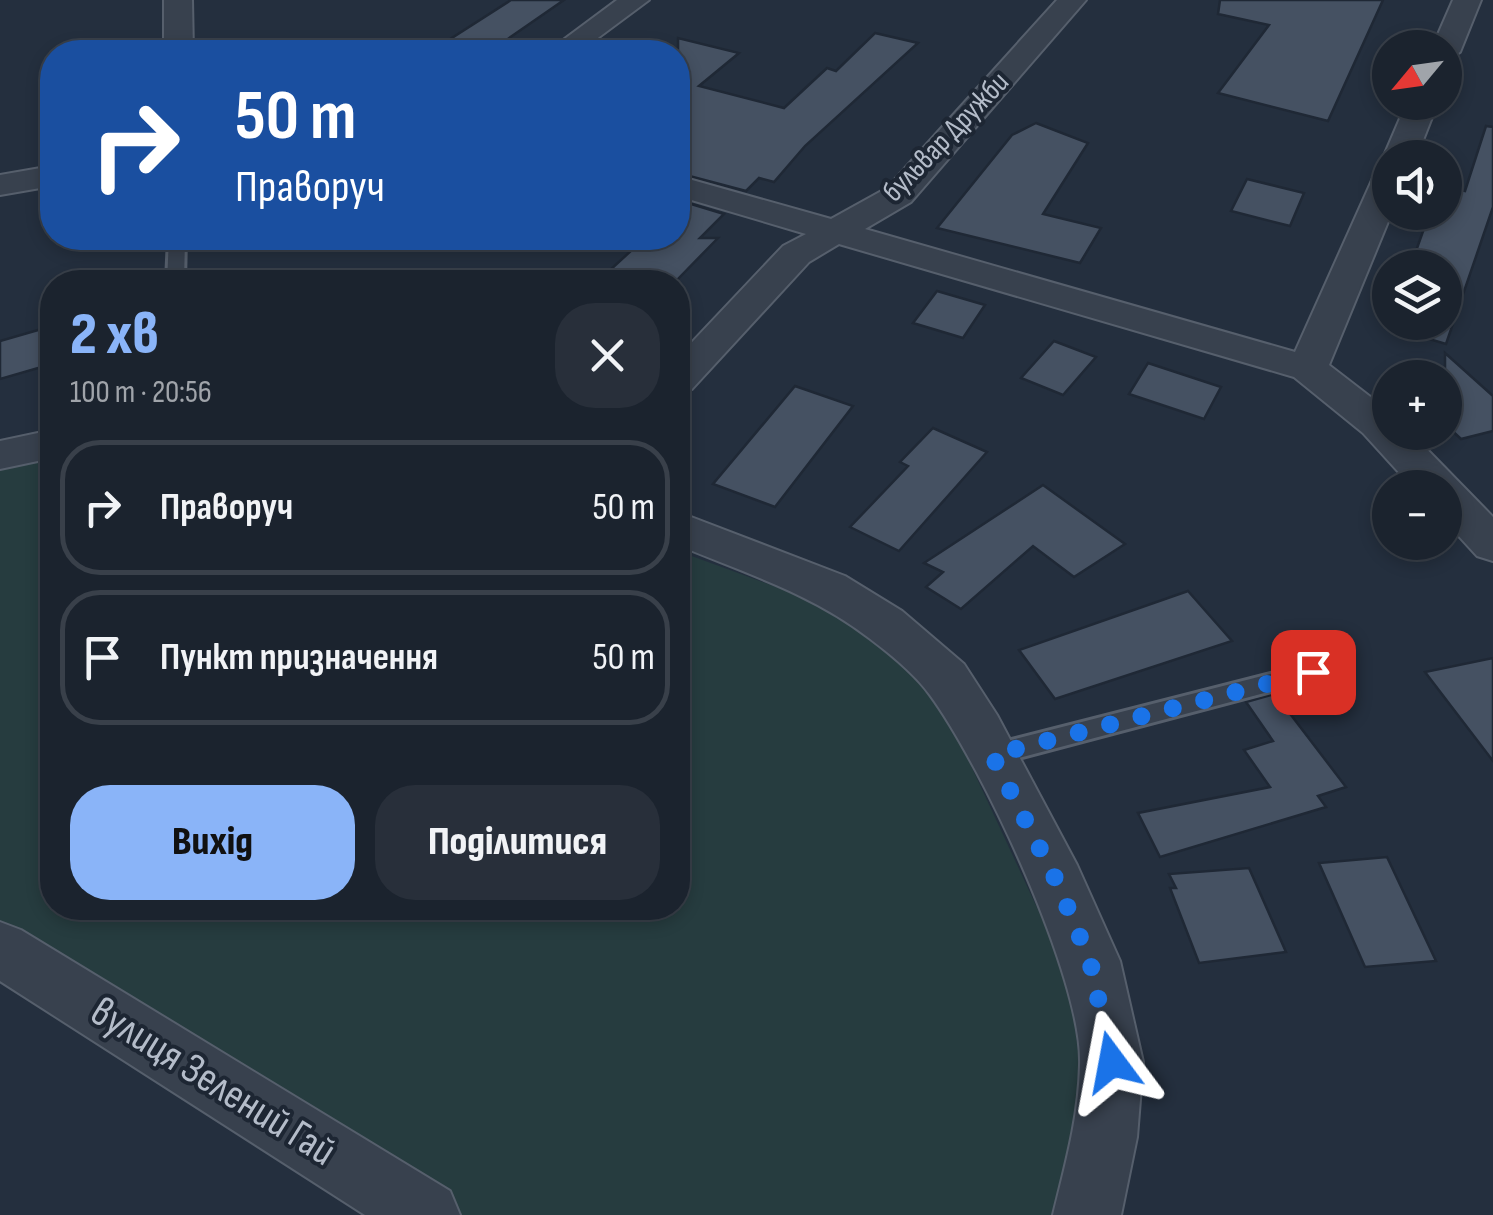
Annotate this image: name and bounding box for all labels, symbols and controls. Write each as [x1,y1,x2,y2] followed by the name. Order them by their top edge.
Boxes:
[1372,30,1462,120] north arrow
[1372,30,1462,560] map controls
[875,65,1017,209] street label: бульвар Дружби
[235,75,356,159] text: 50 m
[70,80,200,210] icon: right
[1372,140,1462,230] button: sound
[235,160,385,215] text: Праворуч
[1372,250,1462,340] button: layers
[70,299,159,371] text: 2 хв
[555,303,660,408] button: close
[1372,360,1462,450] button: +
[70,373,212,412] text: 100 m · 20:56
[1372,470,1462,560] button: −
[75,480,130,535] icon: right
[160,485,293,530] text: Праворуч
[592,485,655,530] text: 50 m
[75,630,130,685] icon: arrive
[1271,630,1356,715] pin
[160,635,438,680] text: Пункт призначення
[592,635,655,680] text: 50 m
[1286,645,1341,700] icon: arrive
[70,785,355,900] button: Вихід
[375,785,660,900] button: Поділитися
[81,986,345,1178] street label: вулиця Зелений Гай
[1060,1010,1164,1114] position arrow

